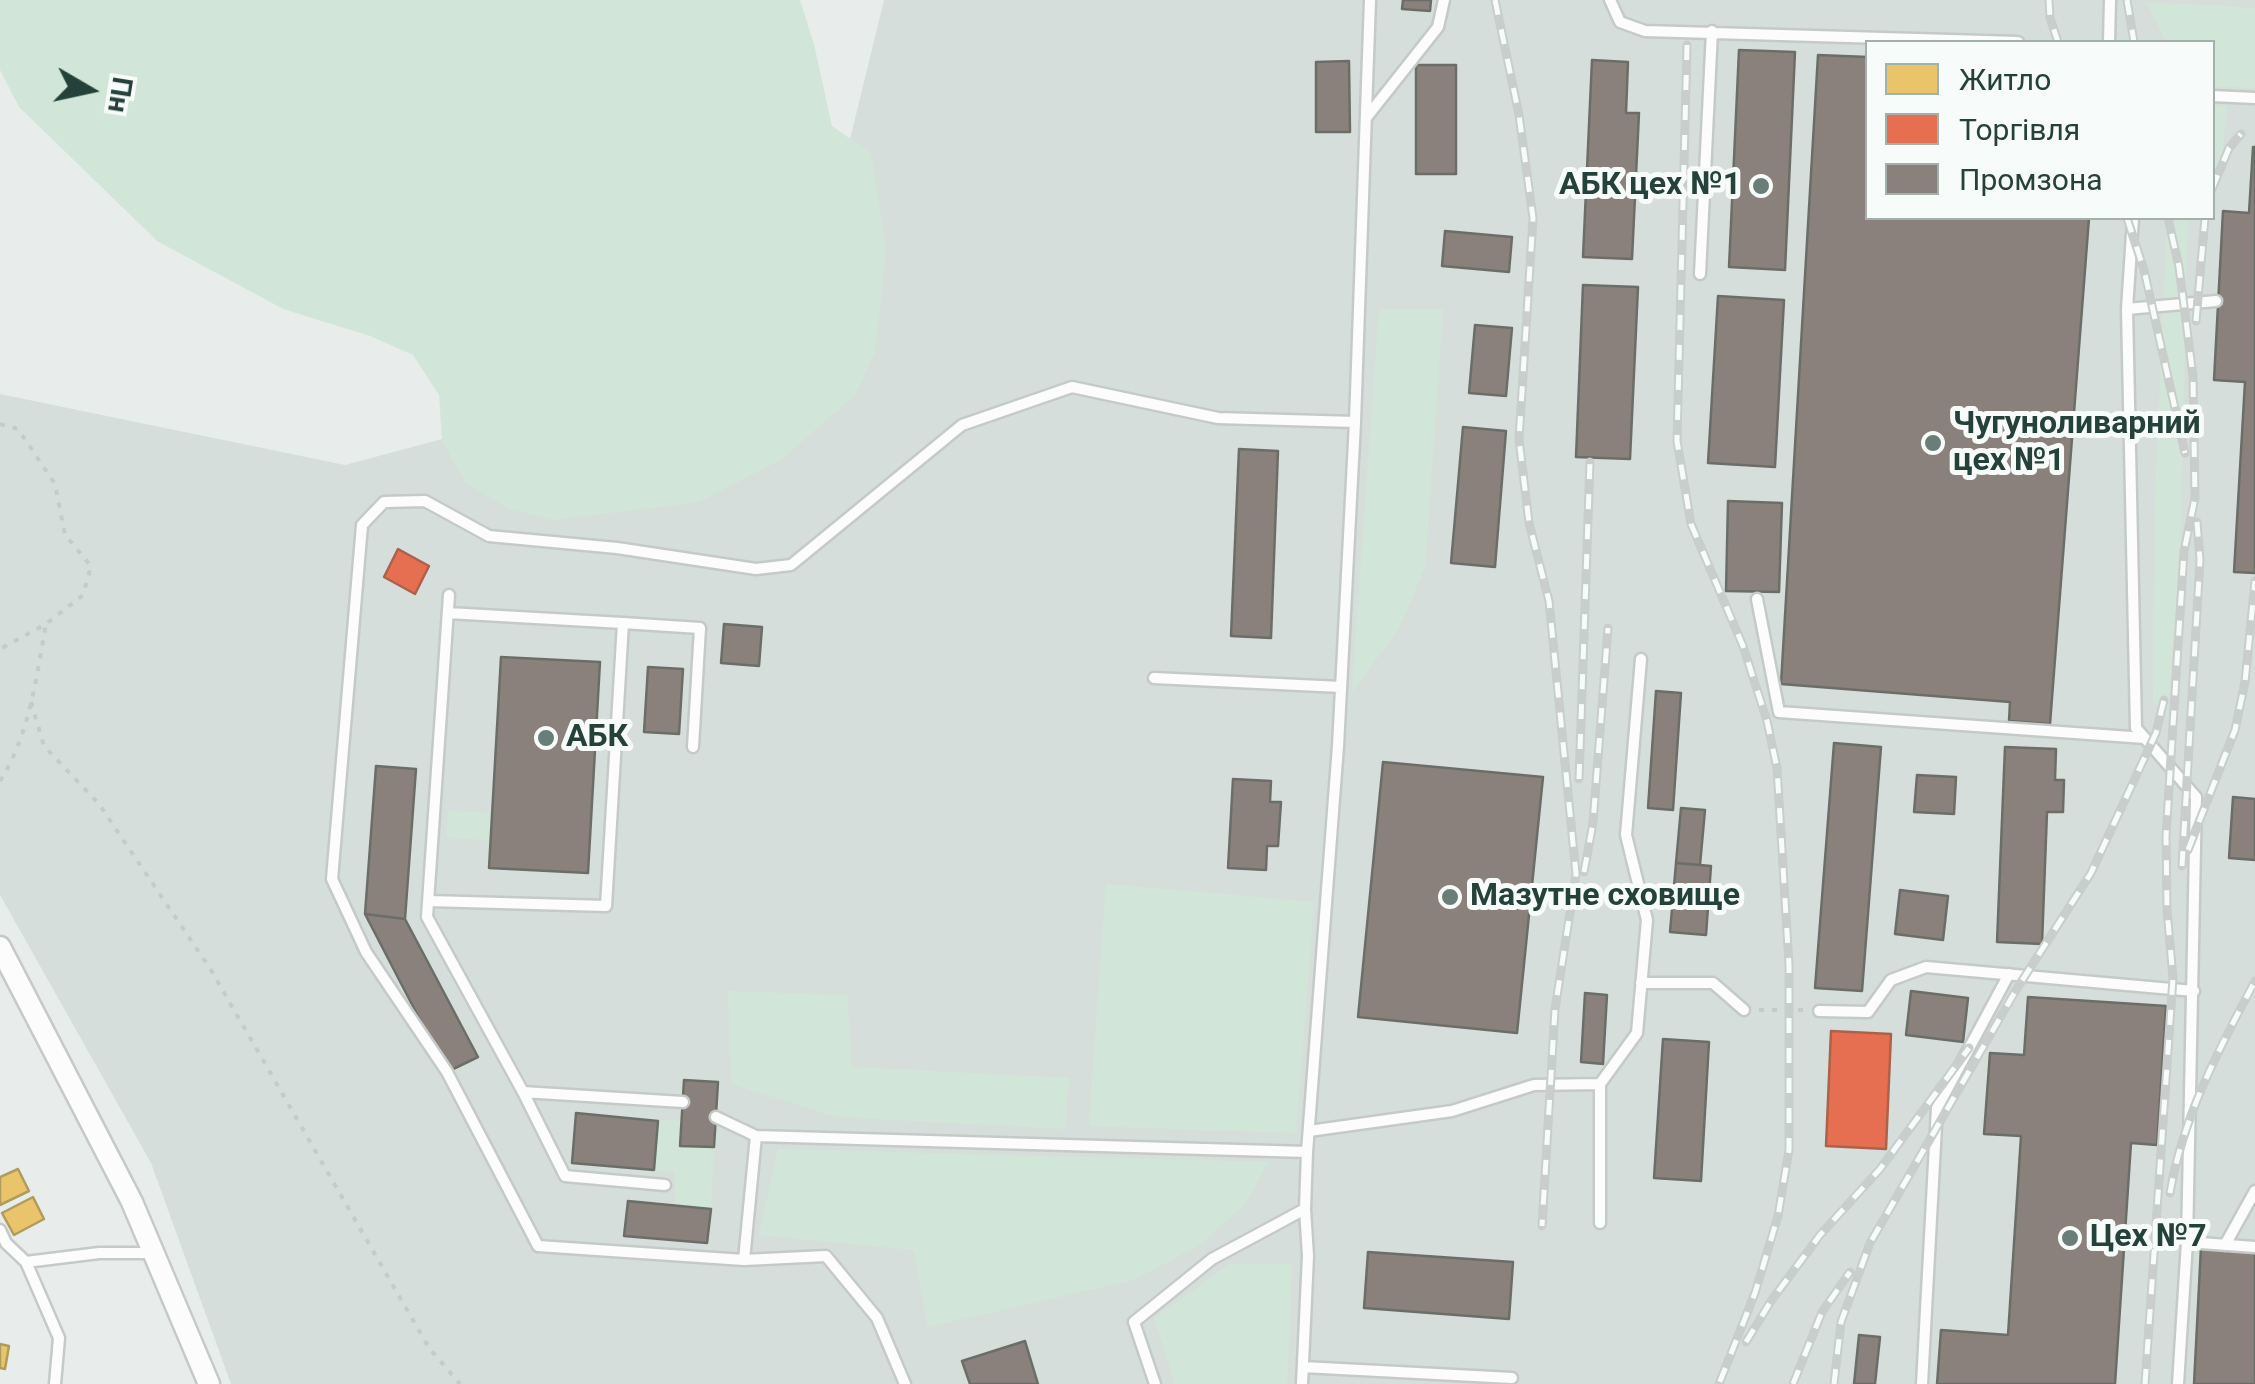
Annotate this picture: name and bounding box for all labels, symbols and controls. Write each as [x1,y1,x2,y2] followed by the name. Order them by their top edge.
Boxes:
[40,40,140,140] north arrow
[1865,40,2215,220] legend
[1959,62,2051,97] text: Житло
[101,75,139,115] text: Пн
[1959,112,2080,147] text: Торгівля
[1959,162,2103,197] text: Промзона
[1559,167,1741,205] place label: АБК цех №1
[1750,175,1772,197] marker: АБК цех №1
[1953,406,2201,481] place label: Чугуноливарний цех №1
[1922,432,1944,454] marker: Чугуноливарний цех №1
[566,719,628,757] place label: АБК
[535,727,557,749] marker: АБК
[1470,878,1740,916] place label: Мазутне сховище
[1439,886,1461,908] marker: Мазутне сховище
[2090,1219,2207,1257] place label: Цех №7
[2059,1227,2081,1249] marker: Цех №7

